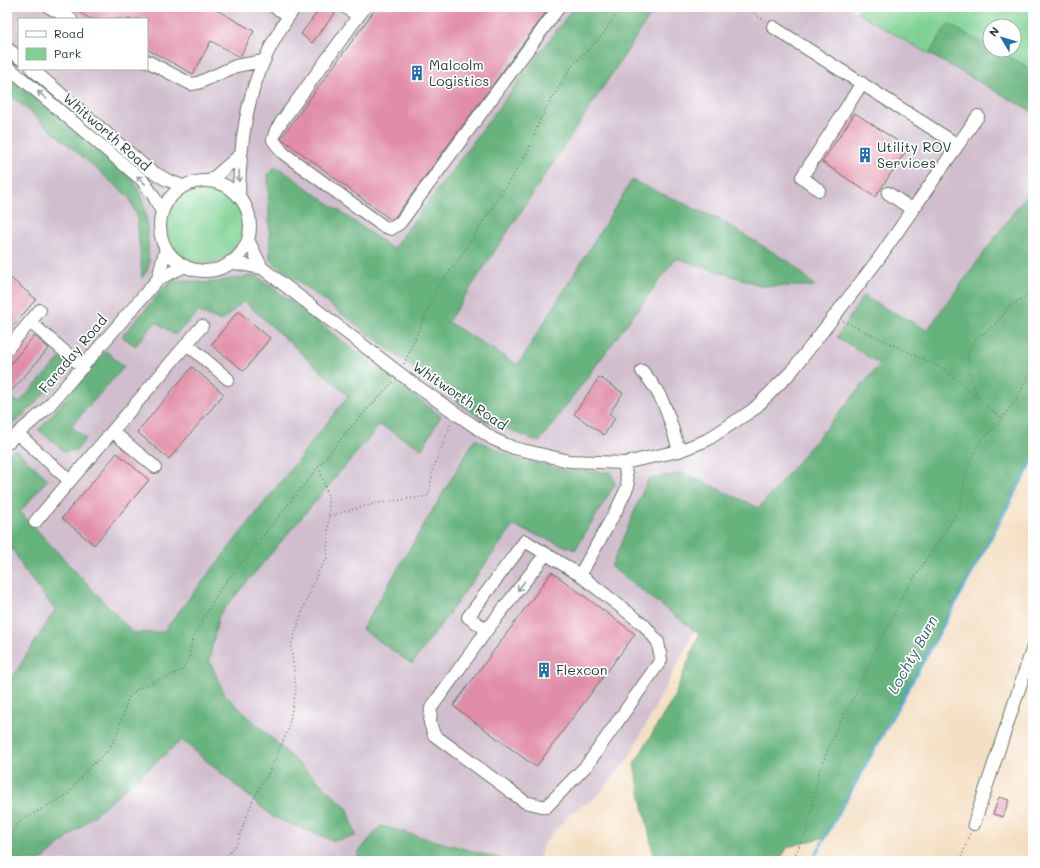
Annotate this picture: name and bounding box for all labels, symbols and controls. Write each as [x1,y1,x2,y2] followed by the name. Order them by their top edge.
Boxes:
[18,18,148,70] legend
[982,18,1022,58] north arrow
[985,24,1002,39] text: N
[54,25,84,41] text: Road
[54,45,81,61] text: Park
[429,55,489,90] place label: Malcolm Logistics
[408,64,426,82] building icon: Malcolm Logistics
[59,88,155,175] street label: Whitworth Road
[36,91,47,100] one-way arrow
[877,137,952,172] place label: Utility ROV Services
[856,146,874,164] building icon: Utility ROV Services
[235,169,243,182] one-way arrow
[136,175,146,185] one-way arrow
[34,310,111,397] street label: Faraday Road
[409,357,511,434] street label: Whitworth Road
[517,580,525,591] one-way arrow
[882,612,942,697] water label: Lochty Burn
[556,660,607,679] place label: Flexcon
[535,661,553,679] building icon: Flexcon

